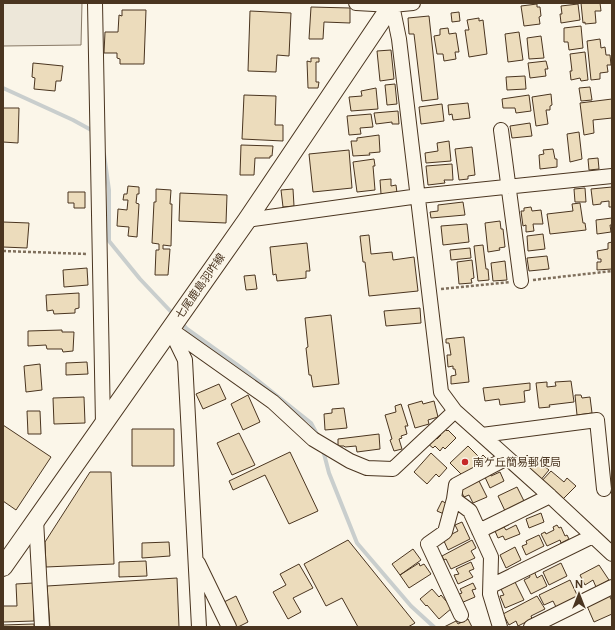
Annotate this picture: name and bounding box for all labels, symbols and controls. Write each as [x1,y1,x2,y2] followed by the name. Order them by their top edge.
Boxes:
[172,250,228,322] street label: 七尾鹿島羽咋線
[473,455,561,469] place label: 南ケ丘簡易郵便局
[460,457,470,467] marker: 南ケ丘簡易郵便局
[559,574,599,614] north arrow
[575,577,583,591] text: N

